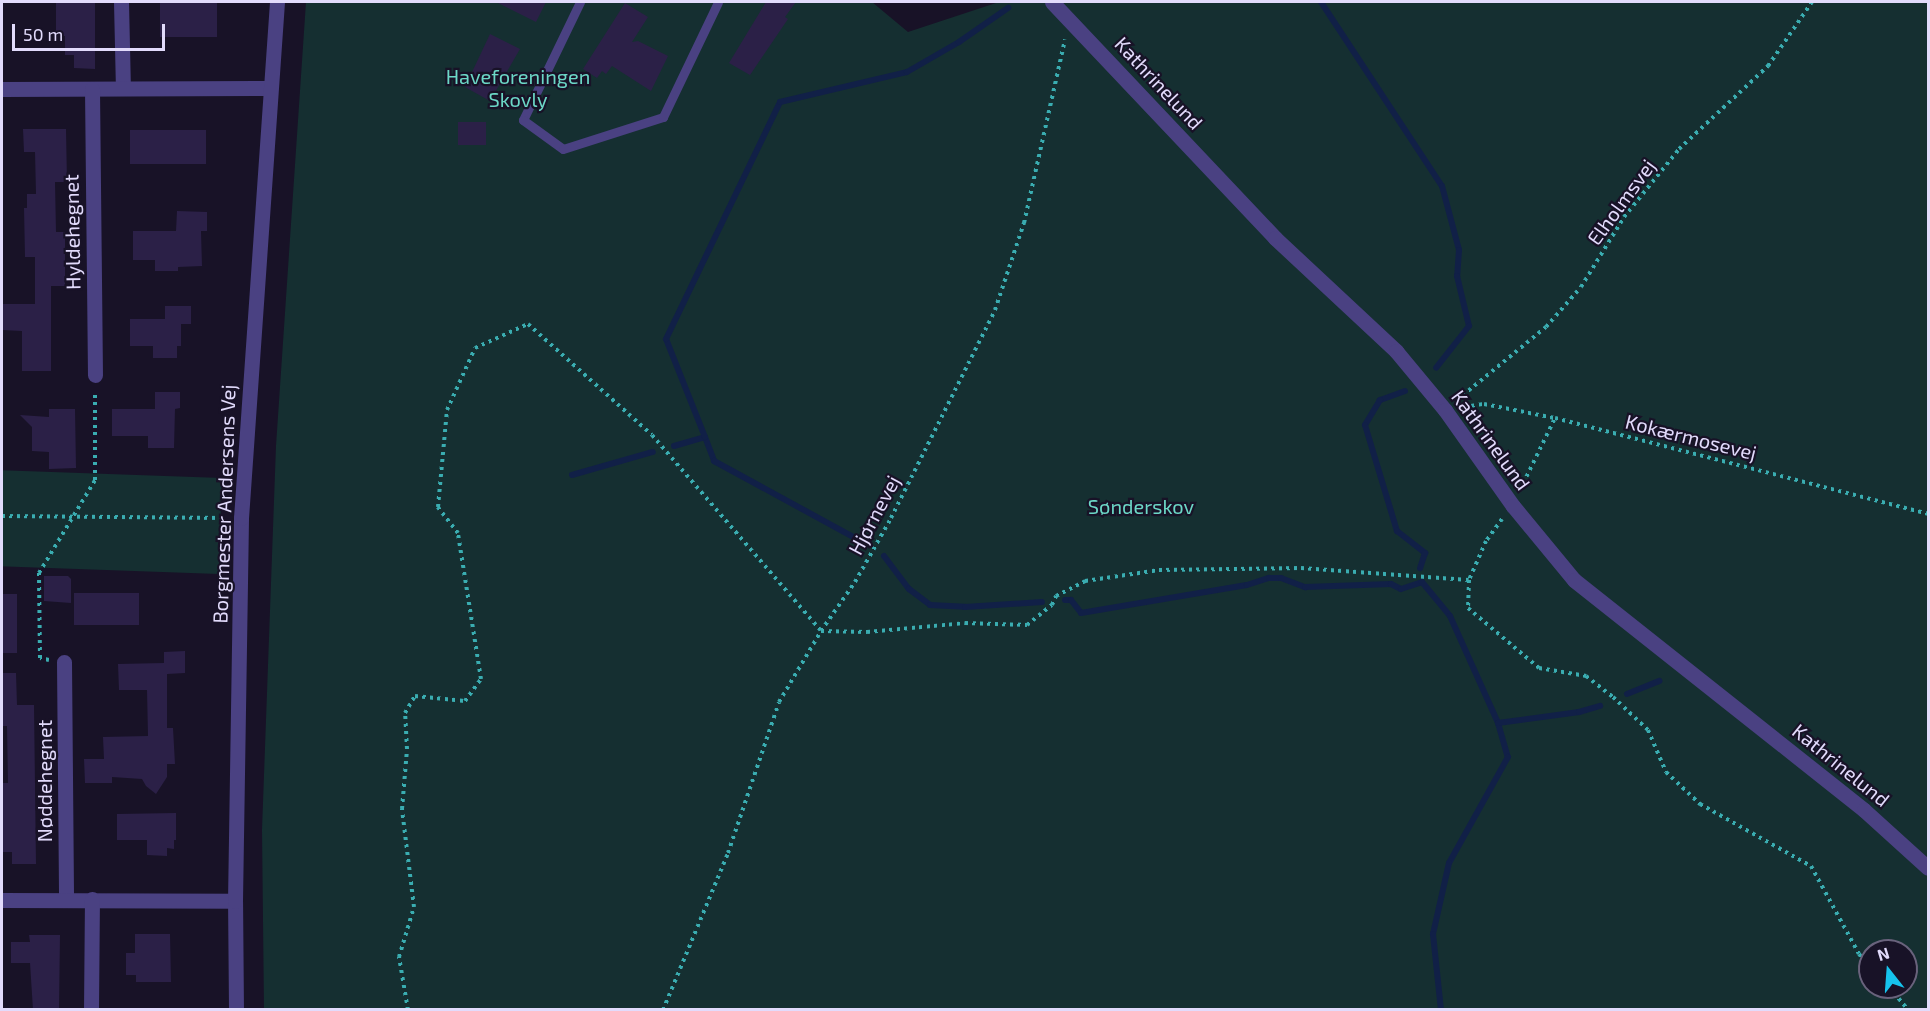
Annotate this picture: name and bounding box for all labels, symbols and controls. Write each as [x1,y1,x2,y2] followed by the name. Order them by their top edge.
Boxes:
[15,12,168,50] scale bar
[23,23,63,45] text: 50 m
[1110,32,1208,134] street label: Kathrinelund
[446,65,590,112] park label: Haveforeningen Skovly
[1582,155,1660,249] street label: Elholmsvej
[59,174,85,290] street label: Hyldehegnet
[208,383,240,625] street label: Borgmester Andersens Vej
[1447,385,1535,495] street label: Kathrinelund
[1623,409,1759,465] street label: Kokærmosevej
[843,471,905,559] street label: Hjørnevej
[1088,494,1194,518] park label: Sønderskov
[1788,719,1894,811] street label: Kathrinelund
[32,720,56,842] street label: Nøddehegnet
[1858,939,1918,999] north arrow
[1875,942,1891,964] text: N

